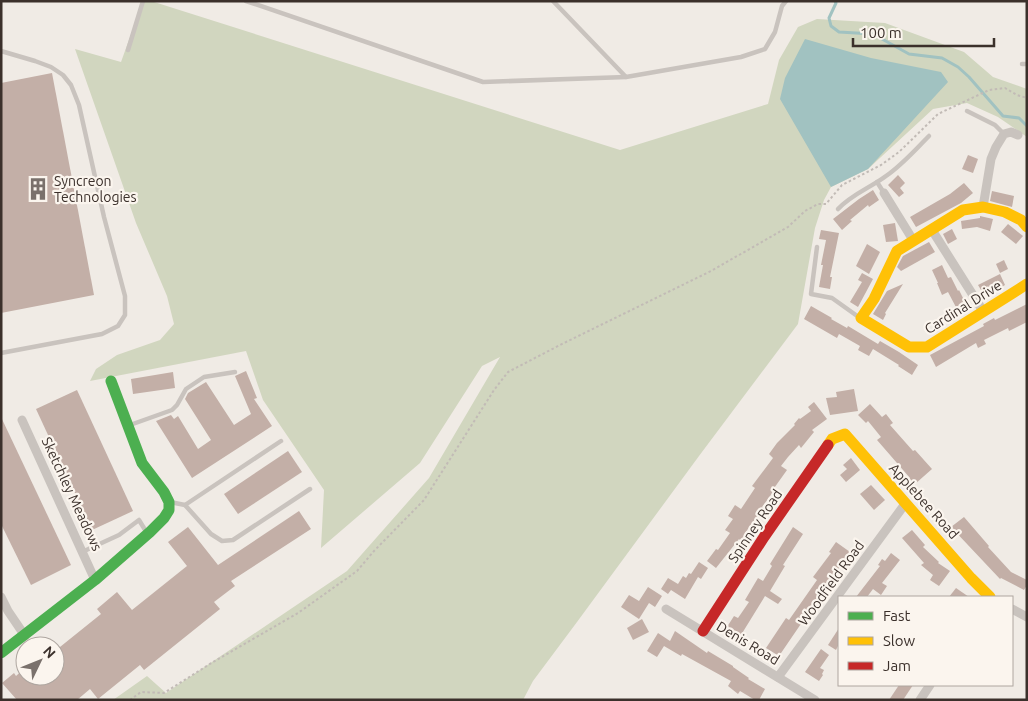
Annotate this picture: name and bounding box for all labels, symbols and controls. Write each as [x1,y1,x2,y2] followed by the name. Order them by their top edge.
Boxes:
[853,15,994,47] scale bar
[860,24,902,41] text: 100 m
[54,173,137,205] place label: Syncreon Technologies
[25,176,51,202] building icon: Syncreon Technologies
[922,277,1004,337] street label: Cardinal Drive
[39,435,105,553] street label: Sketchley Meadows
[886,460,962,542] street label: Applebee Road
[725,486,785,566] street label: Spinney Road
[795,537,867,629] street label: Woodfield Road
[838,596,1013,686] legend
[883,607,911,624] text: Fast
[714,618,782,668] street label: Denis Road
[883,632,916,649] text: Slow
[15,636,65,686] north arrow
[40,643,59,661] text: N
[883,657,911,674] text: Jam

